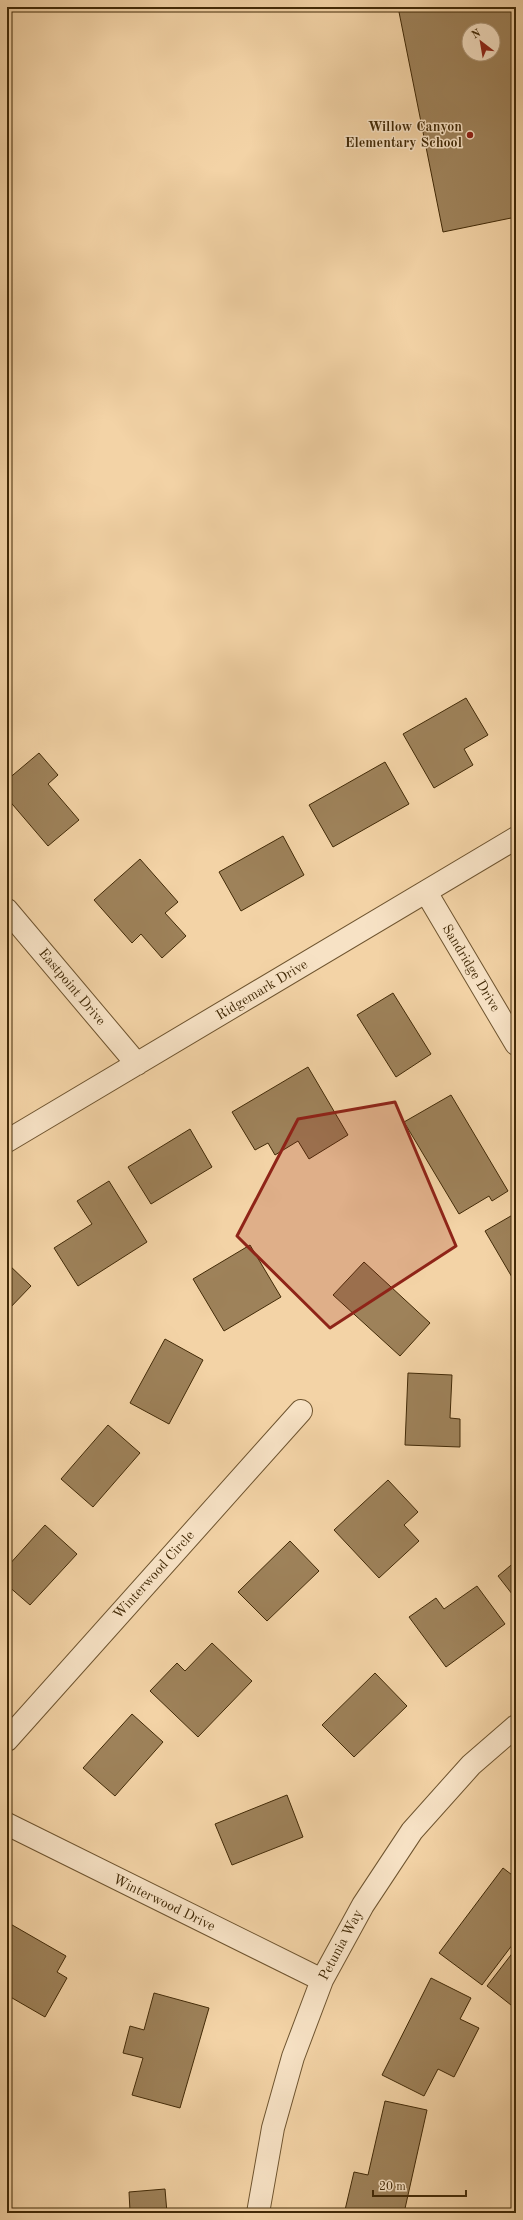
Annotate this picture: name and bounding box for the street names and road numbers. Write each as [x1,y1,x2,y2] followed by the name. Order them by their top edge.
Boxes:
[440,922,502,1014] street label: Sandridge Drive
[36,946,108,1028] street label: Eastpoint Drive
[214,957,310,1023] street label: Ridgemark Drive
[111,1528,197,1622] street label: Winterwood Circle
[111,1872,217,1934] street label: Winterwood Drive
[317,1907,366,1983] street label: Petunia Way

